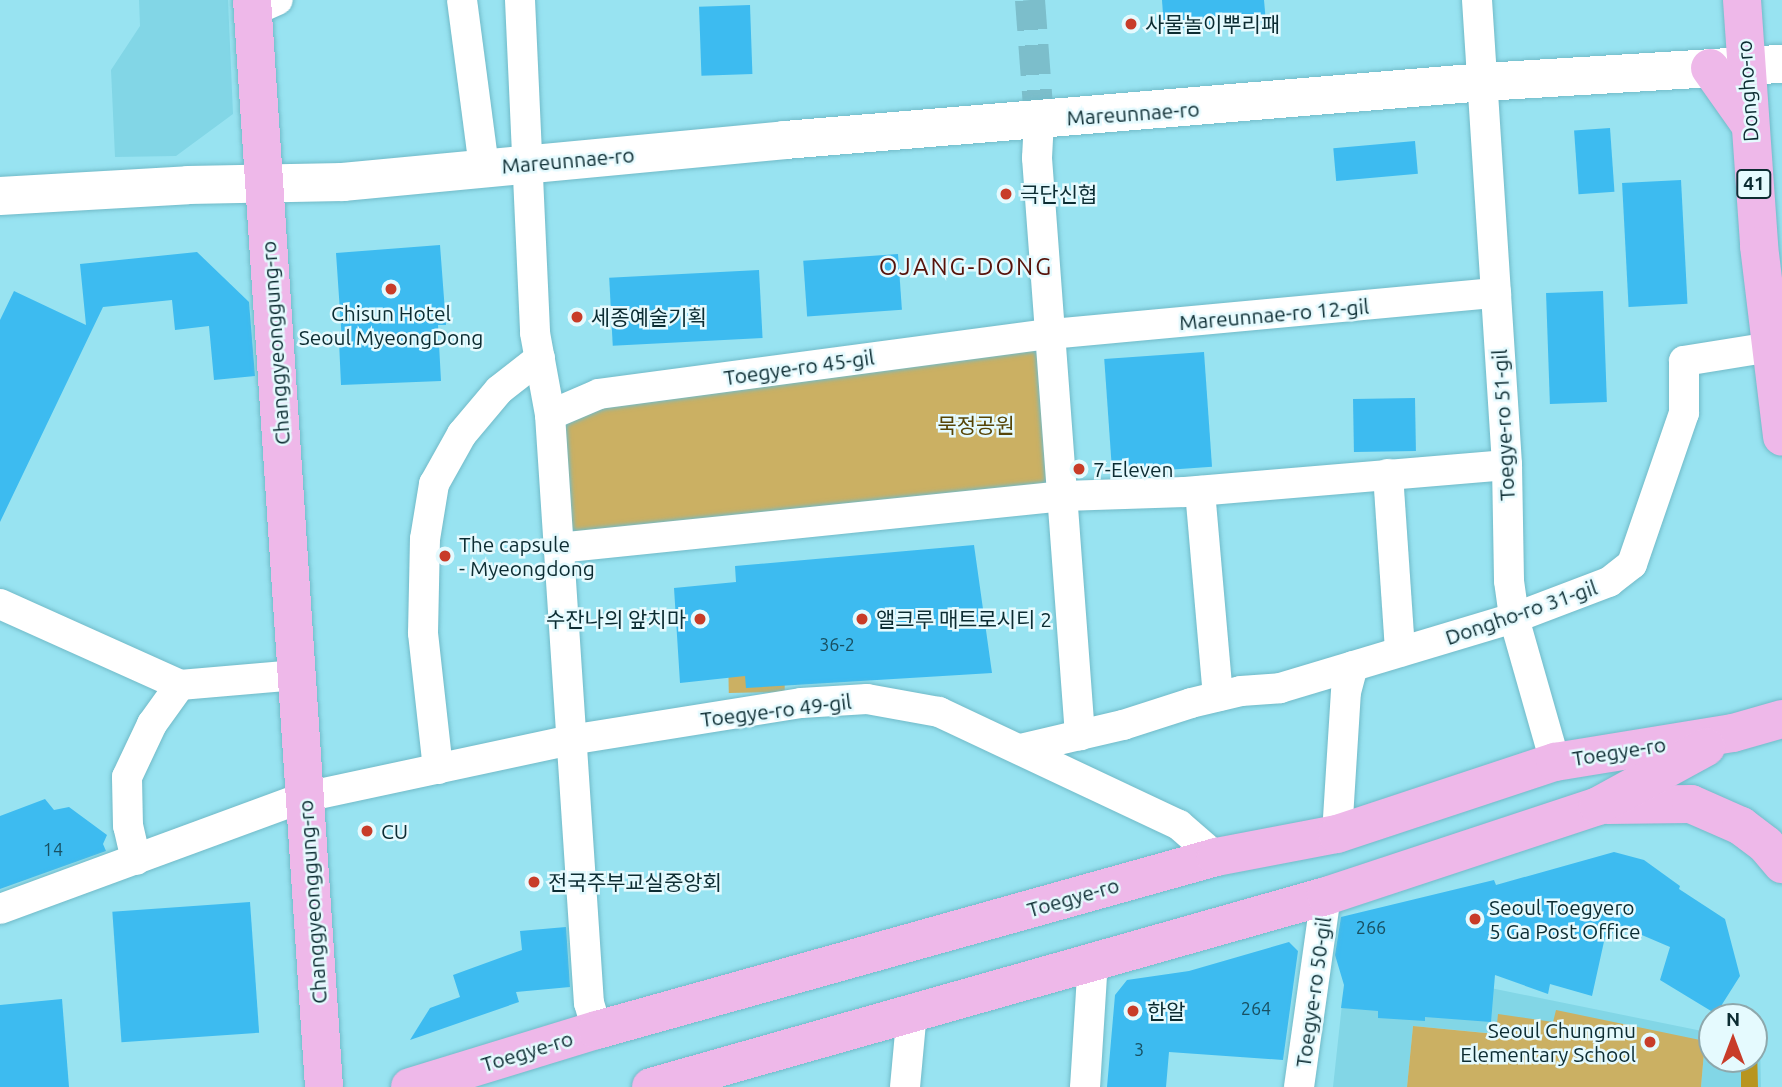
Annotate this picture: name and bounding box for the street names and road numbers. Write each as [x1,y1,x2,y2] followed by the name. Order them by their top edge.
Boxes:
[1731,39,1763,143] street label: Dongho-ro
[1066,96,1200,130] street label: Mareunnae-ro
[501,142,635,178] street label: Mareunnae-ro
[1735,168,1773,200] road number: 41
[255,240,295,446] street label: Changgyeonggung-ro
[1178,293,1370,335] street label: Mareunnae-ro 12-gil
[722,344,876,390] street label: Toegye-ro 45-gil
[1486,349,1520,501] street label: Toegye-ro 51-gil
[1442,574,1600,650] street label: Dongho-ro 31-gil
[699,688,853,732] street label: Toegye-ro 49-gil
[1570,731,1668,771] street label: Toegye-ro
[292,799,332,1005] street label: Changgyeonggung-ro
[1024,872,1122,922] street label: Toegye-ro
[1290,915,1336,1069] street label: Toegye-ro 50-gil
[478,1025,576,1077] street label: Toegye-ro

